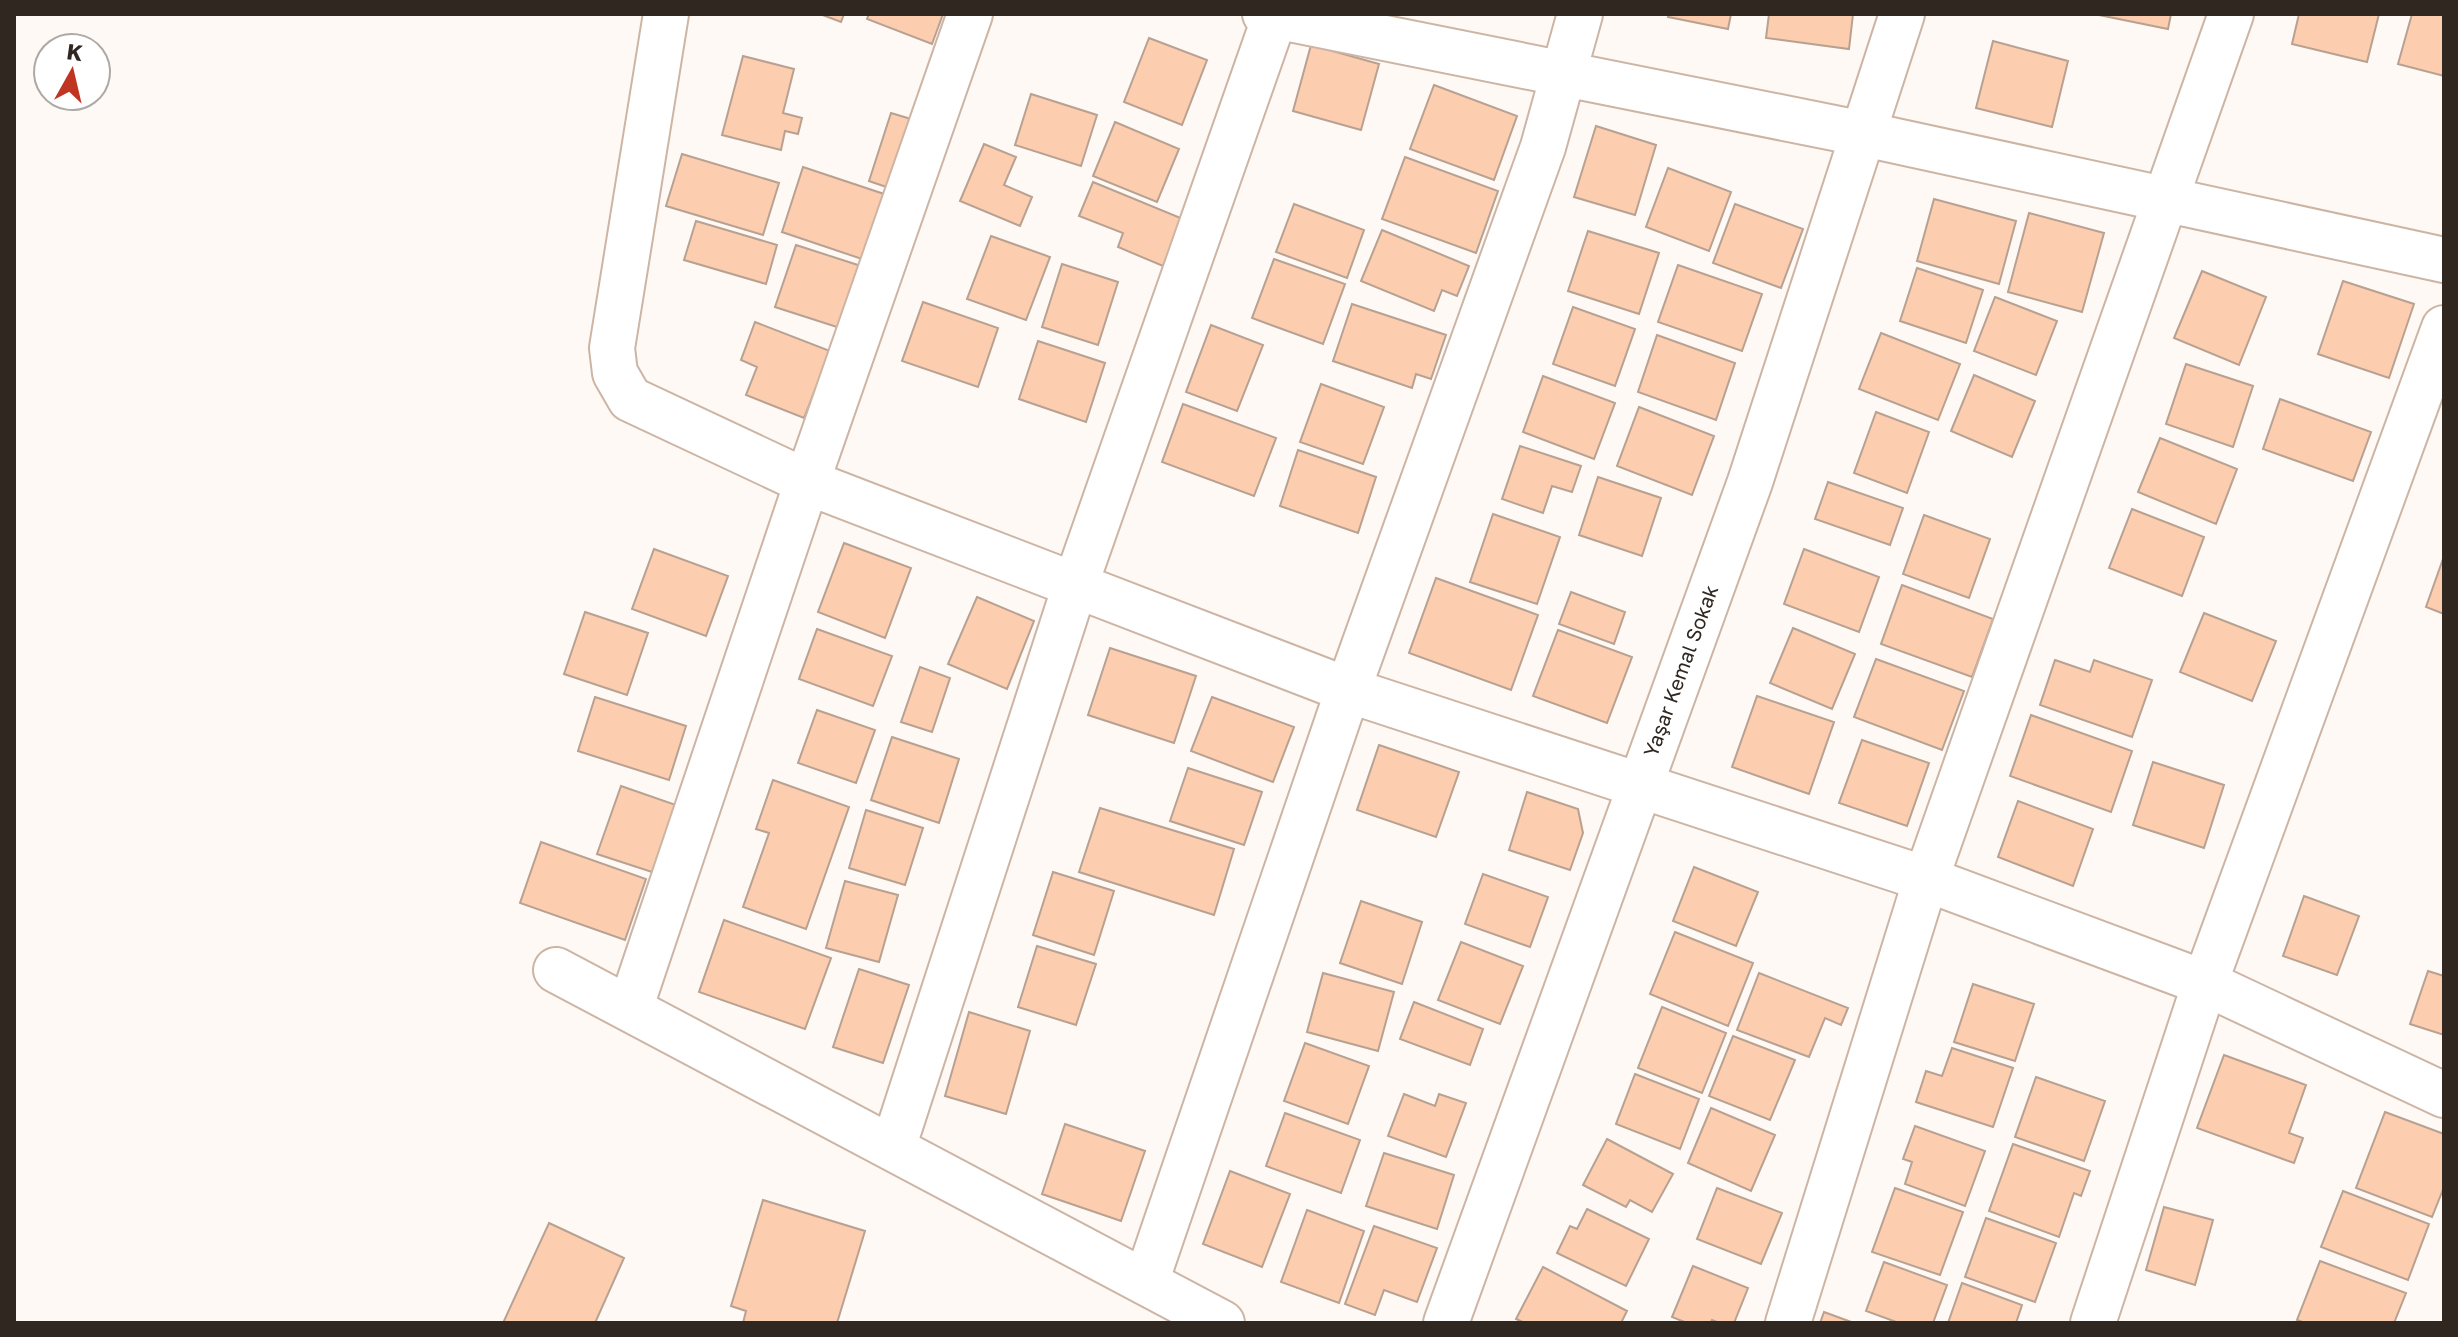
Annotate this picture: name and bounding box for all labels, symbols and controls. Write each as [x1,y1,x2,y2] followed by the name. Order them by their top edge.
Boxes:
[32,32,112,112] north arrow
[65,37,85,66] text: K
[1638,581,1722,760] street label: Yaşar Kemal Sokak

